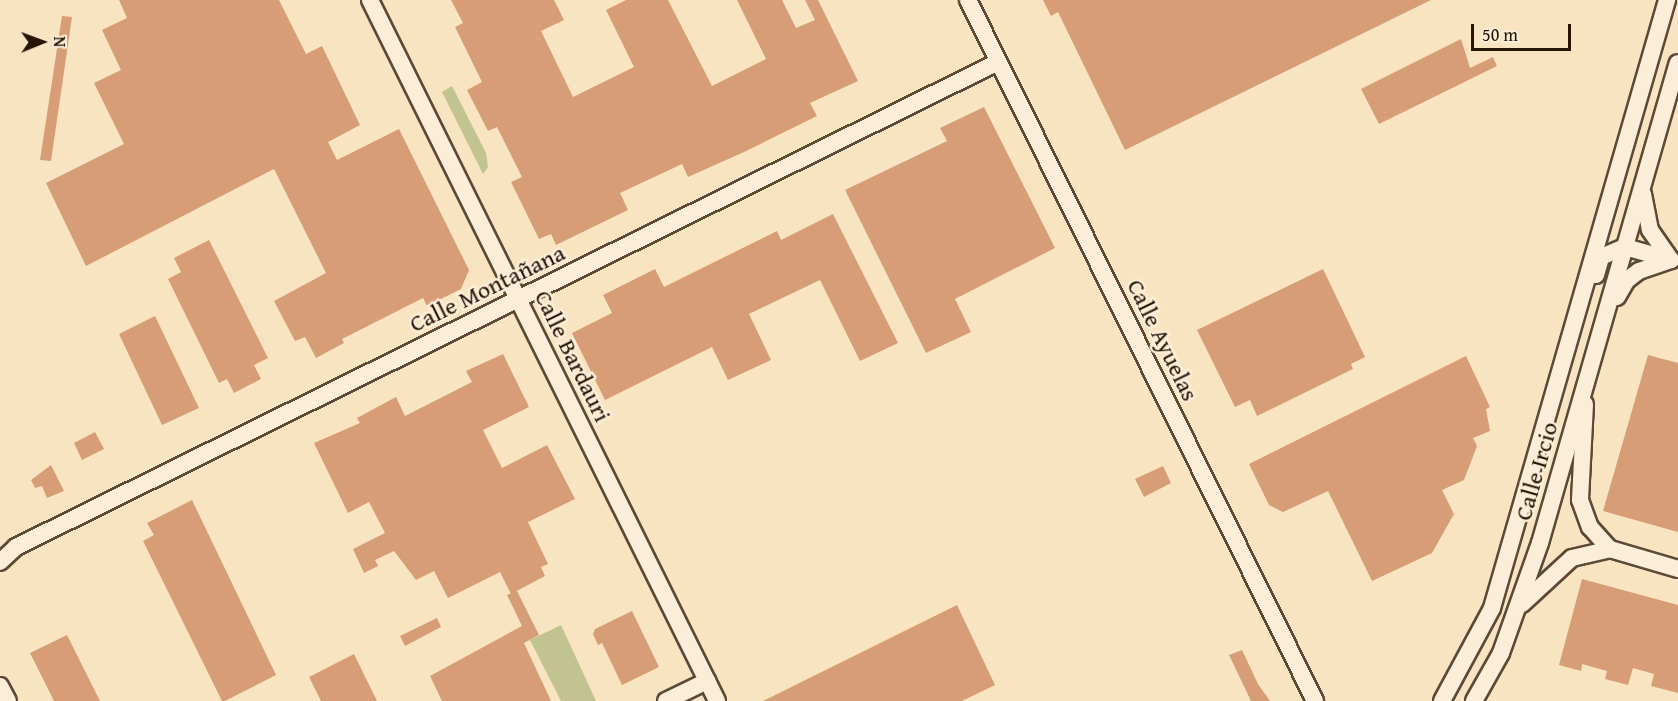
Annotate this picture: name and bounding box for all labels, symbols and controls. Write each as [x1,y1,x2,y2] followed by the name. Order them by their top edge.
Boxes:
[12,12,72,72] north arrow
[1474,12,1574,50] scale bar
[1482,21,1518,48] text: 50 m
[48,36,72,47] text: N
[405,238,569,338] street label: Calle Montañana
[1121,275,1205,405] street label: Calle Ayuelas
[529,286,617,426] street label: Calle Bardauri
[1508,419,1564,523] street label: Calle Ircio

